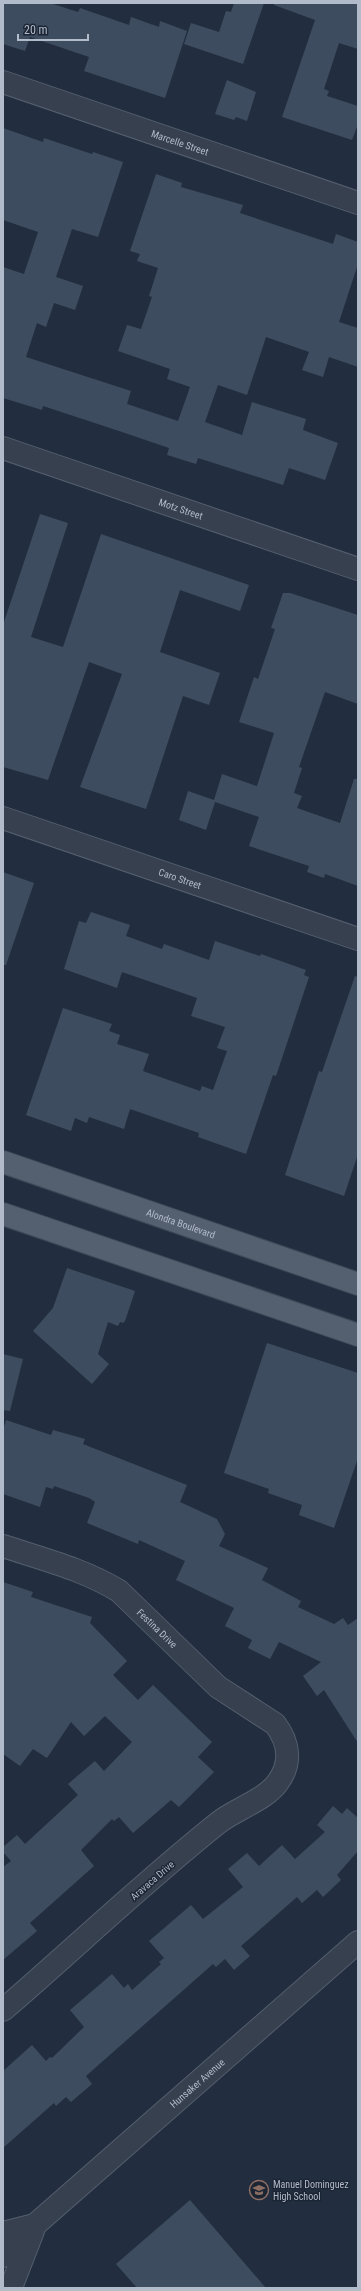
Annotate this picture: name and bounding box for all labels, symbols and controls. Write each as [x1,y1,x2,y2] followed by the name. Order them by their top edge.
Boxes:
[18,16,88,42] scale bar
[24,23,48,37] text: 20 m
[150,128,210,158] street label: Marcelle Street
[157,497,204,522] street label: Motz Street
[157,866,203,891] street label: Caro Street
[145,1207,217,1241] street label: Alondra Boulevard
[135,1607,179,1650] street label: Festina Drive
[128,1858,177,1902] street label: Aravaca Drive
[168,2056,227,2110] street label: Hunsaker Avenue
[248,2179,270,2201] school or university icon: Manuel Dominguez High School
[273,2179,349,2202] place label: Manuel Dominguez High School

